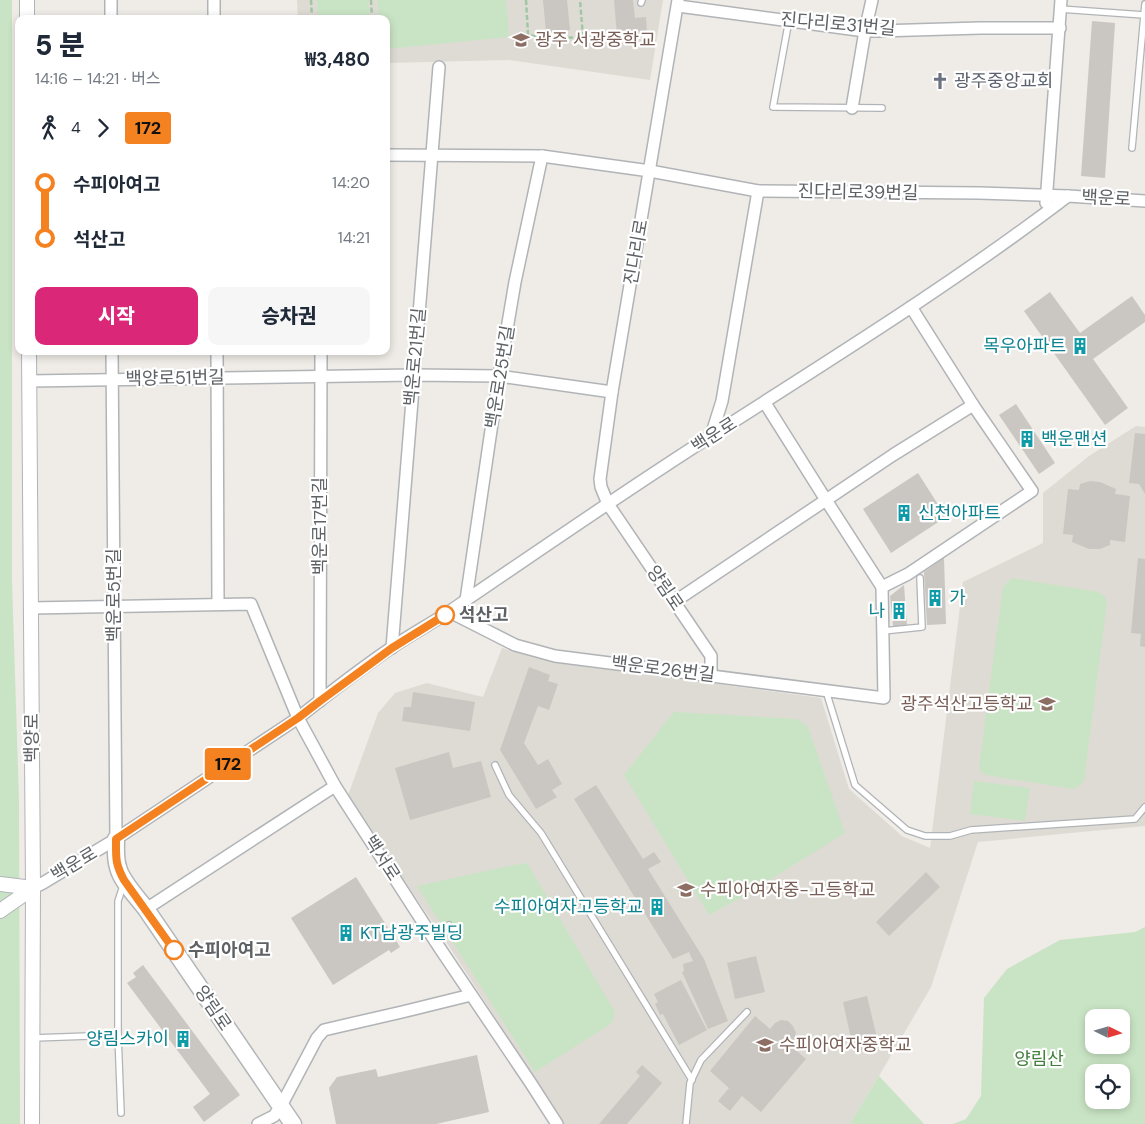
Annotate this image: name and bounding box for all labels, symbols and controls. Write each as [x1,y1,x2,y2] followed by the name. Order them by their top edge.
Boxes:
[780,7,896,41] street label: 진다리로31번길
[35,27,85,64] text: 5 분
[535,28,656,52] place label: 광주 서광중학교
[511,30,531,50] school or university icon: 광주 서광중학교
[305,47,370,72] text: ₩3,480
[35,68,160,89] text: 14:16 – 14:21 · 버스
[954,69,1053,93] place label: 광주중앙교회
[930,71,950,91] church icon: 광주중앙교회
[35,114,63,142] icon: walk
[89,114,117,142] icon: forward
[135,116,161,140] text: 172
[71,117,81,138] text: 4
[73,172,160,197] text: 수피아여고
[332,172,370,193] text: 14:20
[797,179,919,205] street label: 진다리로39번길
[1081,185,1131,211] street label: 백운로
[618,217,654,287] street label: 진다리로
[73,227,125,252] text: 석산고
[338,227,370,248] text: 14:21
[35,287,198,345] button: 시작
[208,287,370,345] button: 승차권
[399,307,431,407] street label: 백운로21번길
[480,324,520,430] street label: 백운로25번길
[983,334,1066,358] place label: 목우아파트
[1070,336,1090,356] building icon: 목우아파트
[125,365,225,391] street label: 백양로51번길
[687,411,741,459] street label: 백운로
[1041,427,1107,451] place label: 백운맨션
[1017,429,1037,449] building icon: 백운맨션
[308,477,332,575] street label: 백운로17번길
[918,501,1001,525] place label: 신천아파트
[894,503,914,523] building icon: 신천아파트
[102,548,126,642] street label: 백운로5번길
[641,561,689,615] street label: 양림로
[949,586,966,610] place label: 가
[925,588,945,608] building icon: 가
[868,599,885,623] place label: 나
[889,601,909,621] building icon: 나
[459,603,509,627] place label: 석산고
[435,605,455,625] marker: 석산고
[610,651,716,687] street label: 백운로26번길
[901,692,1033,716] place label: 광주석산고등학교
[1037,694,1057,714] school or university icon: 광주석산고등학교
[20,713,44,763] street label: 백양로
[199,748,257,780] line badge: 172
[215,752,241,776] text: 172
[358,831,406,885] street label: 백서로
[47,841,101,887] street label: 백운로
[700,878,875,902] place label: 수피아여자중-고등학교
[676,880,696,900] school or university icon: 수피아여자중-고등학교
[494,895,643,919] place label: 수피아여자고등학교
[647,897,667,917] building icon: 수피아여자고등학교
[360,921,463,945] place label: KT남광주빌딩
[336,923,356,943] building icon: KT남광주빌딩
[188,938,271,962] place label: 수피아여고
[164,940,184,960] marker: 수피아여고
[189,981,237,1035] street label: 양림로
[1085,1009,1130,1054] north arrow
[1085,1009,1130,1109] map controls
[86,1027,169,1051] place label: 양림스카이
[173,1029,193,1049] building icon: 양림스카이
[779,1033,911,1057] place label: 수피아여자중학교
[755,1035,775,1055] school or university icon: 수피아여자중학교
[1014,1047,1064,1071] park label: 양림산
[1085,1064,1130,1109] button: locate

